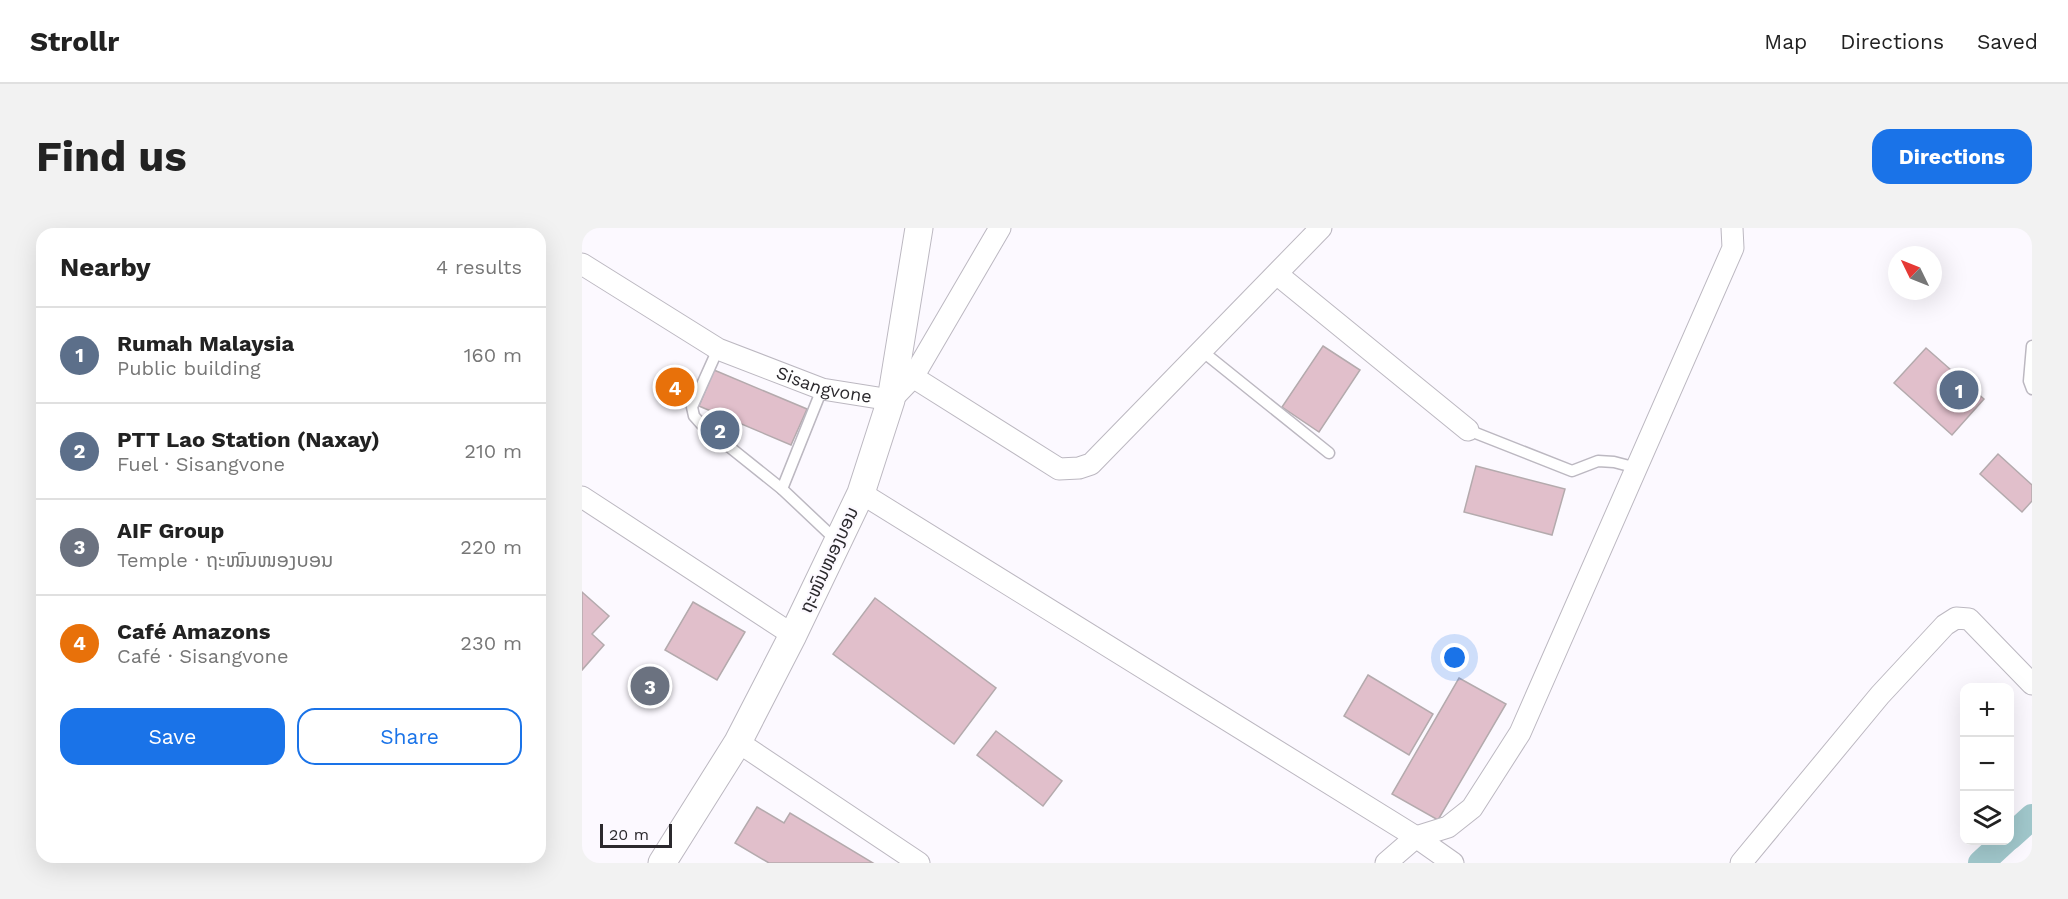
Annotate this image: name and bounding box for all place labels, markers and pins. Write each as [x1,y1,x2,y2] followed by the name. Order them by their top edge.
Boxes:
[656,364,694,410] pin: 4
[1940,368,1978,412] pin: 1
[700,408,740,452] pin: 2
[630,664,670,708] pin: 3

